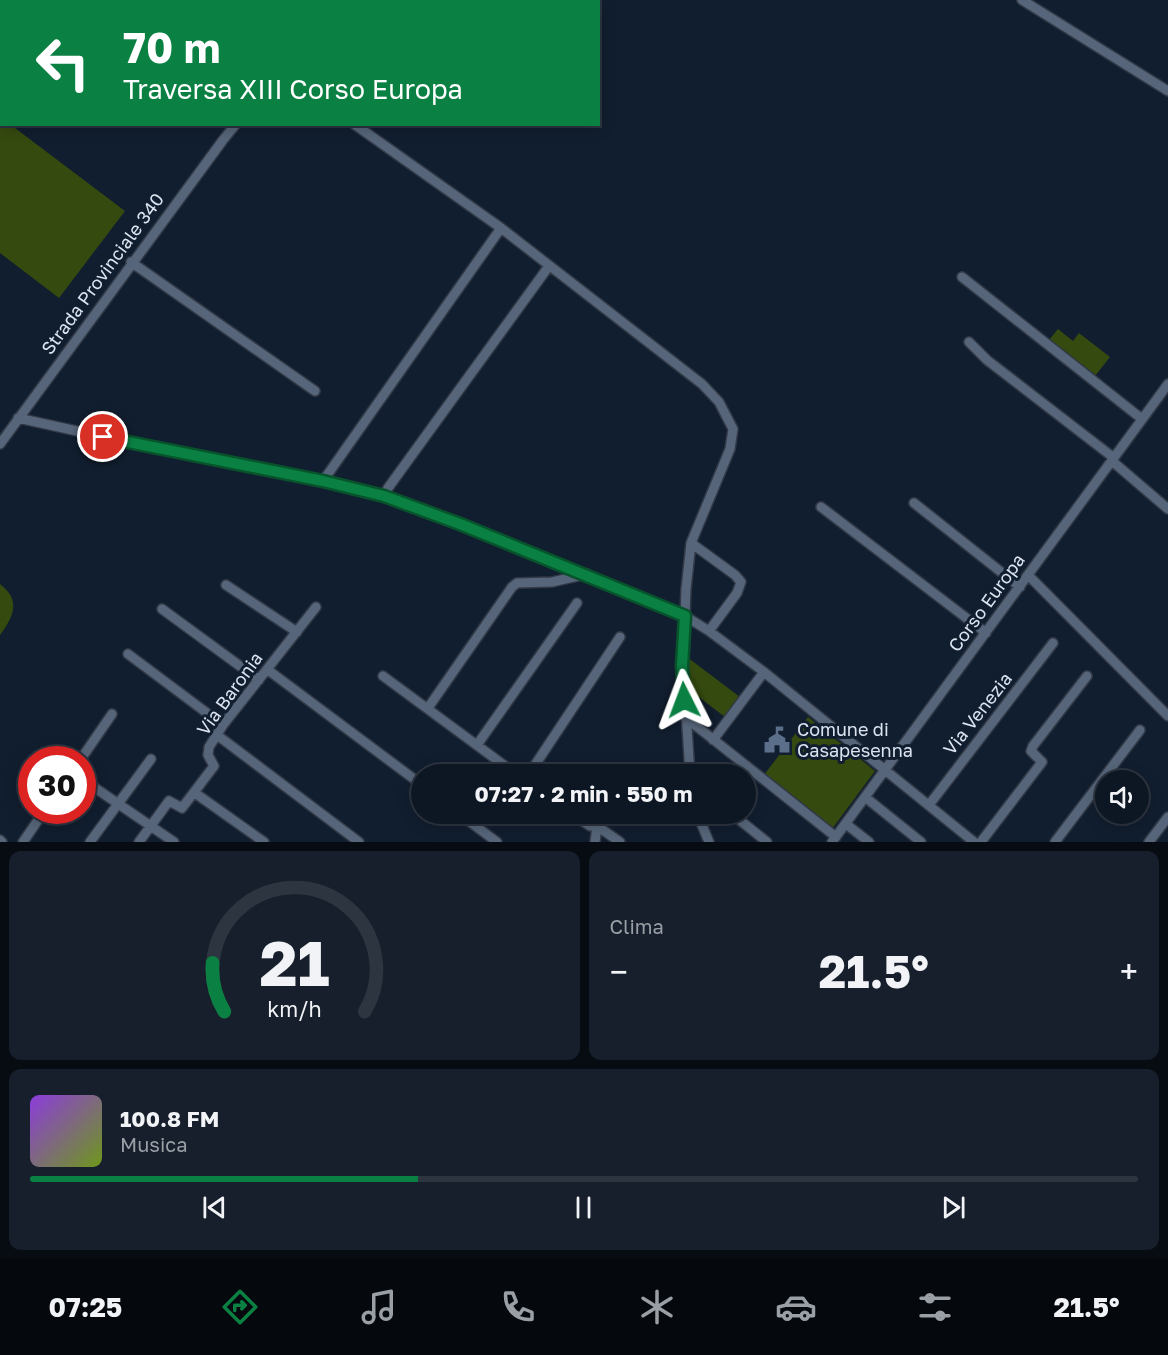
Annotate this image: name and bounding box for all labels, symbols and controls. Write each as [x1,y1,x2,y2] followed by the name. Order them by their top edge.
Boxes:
[123,22,220,72] text: 70 m
[24,24,102,102] icon: left
[123,73,463,105] text: Traversa XIII Corso Europa
[36,188,168,358] street label: Strada Provinciale 340
[77,411,128,462] pin
[86,420,119,453] icon: arrive
[943,549,1029,656] street label: Corso Europa
[192,648,267,739] street label: Via Baronia
[652,668,716,732] position arrow
[938,668,1016,759] street label: Via Venezia
[797,718,913,761] place label: Comune di Casapesenna
[762,725,792,755] public building icon: Comune di Casapesenna
[18,746,96,824] speed limit sign: 30
[1095,770,1149,824] map controls
[1095,770,1149,824] button: sound
[474,780,693,807] text: 07:27 · 2 min · 550 m
[610,914,664,938] text: Clima
[259,925,329,1000] text: 21
[819,944,929,998] text: 21.5°
[610,952,628,991] text: −
[1120,952,1138,991] text: +
[267,997,322,1023] text: km/h
[120,1105,219,1132] text: 100.8 FM
[120,1132,187,1156] text: Musica
[198,1191,231,1224] icon: previous
[567,1191,600,1224] icon: pause
[937,1191,970,1224] icon: next
[219,1286,261,1328] icon: directions
[358,1286,400,1328] icon: music
[497,1286,539,1328] icon: phone
[636,1286,678,1328] icon: climate
[775,1286,817,1328] icon: car
[914,1286,956,1328] icon: filters
[49,1291,122,1323] text: 07:25
[1053,1291,1119,1323] text: 21.5°

